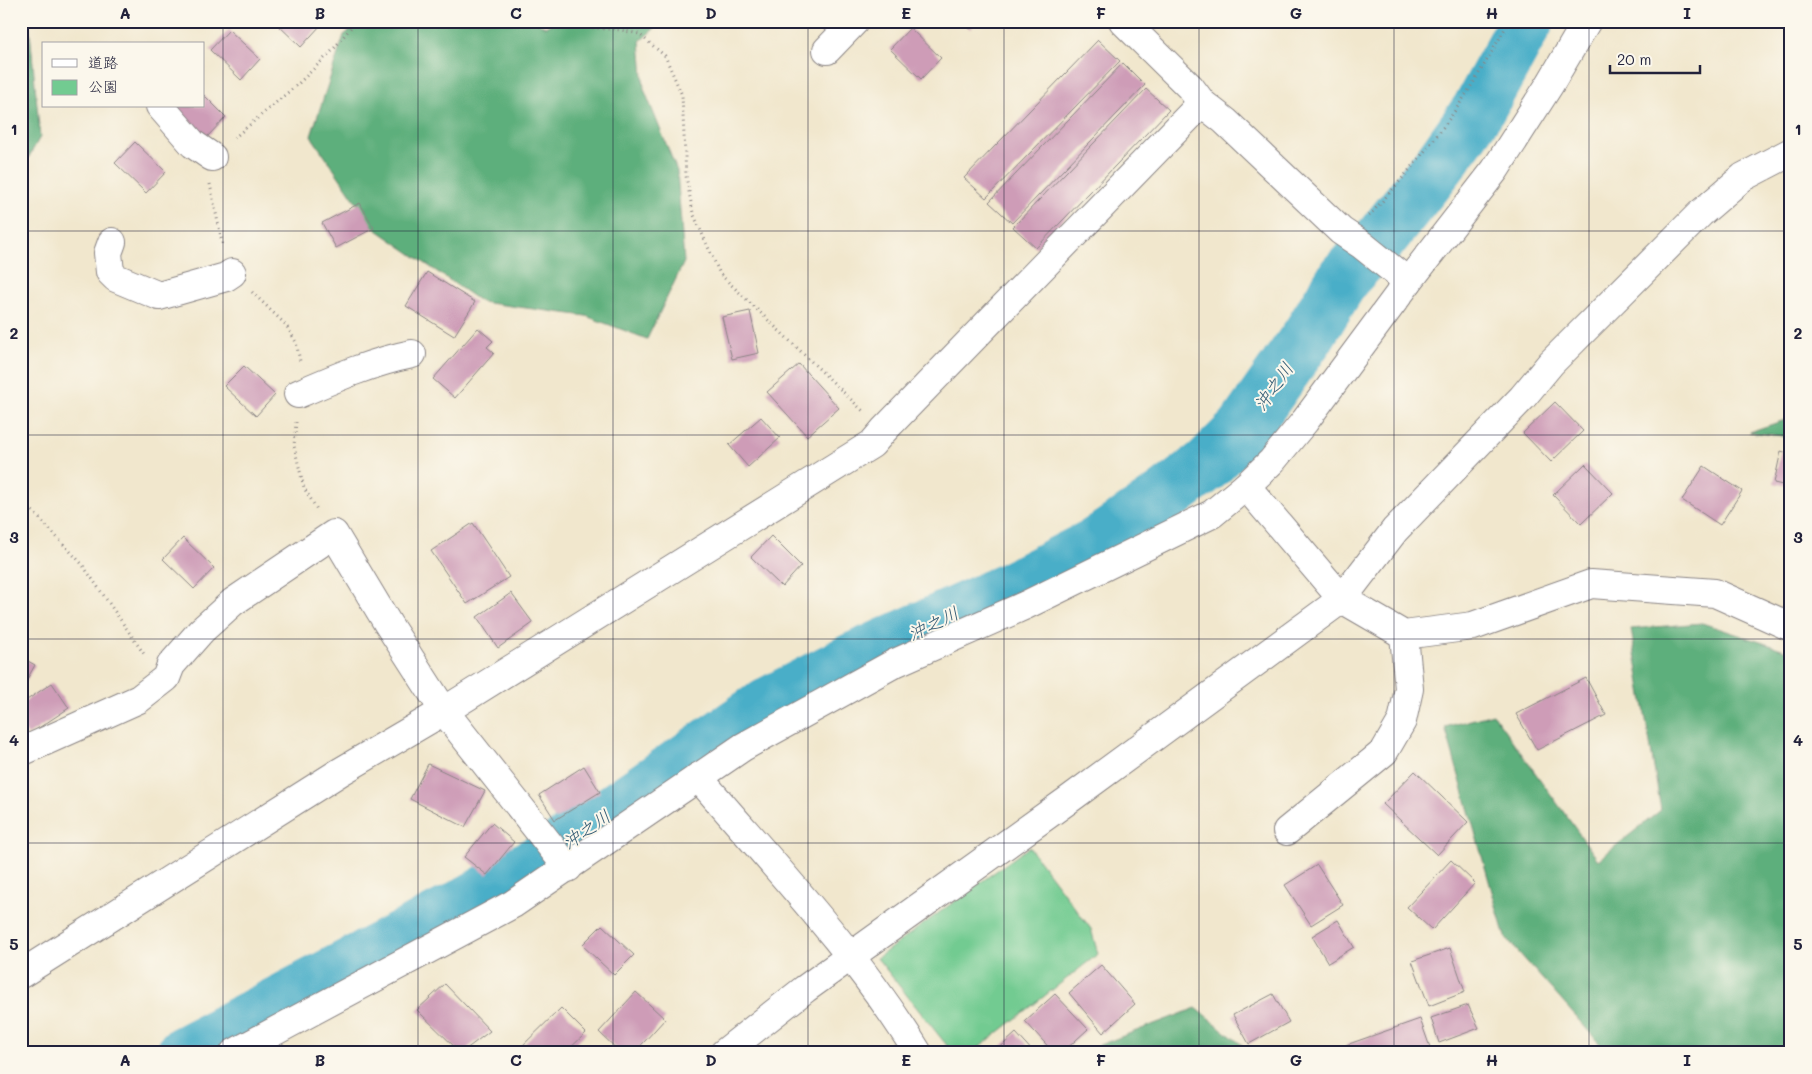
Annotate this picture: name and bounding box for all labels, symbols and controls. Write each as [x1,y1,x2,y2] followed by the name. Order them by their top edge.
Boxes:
[119,2,131,23] text: A
[315,2,325,23] text: B
[510,2,522,23] text: C
[705,2,717,23] text: D
[901,2,911,23] text: E
[1096,2,1106,23] text: F
[1290,2,1302,23] text: G
[1486,2,1498,23] text: H
[1683,2,1691,23] text: I
[42,42,205,108] legend
[1610,42,1700,74] scale bar
[1617,49,1651,69] text: 20 m
[88,52,118,72] text: 道路
[88,76,118,96] text: 公園
[10,118,18,139] text: 1
[1794,118,1802,139] text: 1
[10,322,19,343] text: 2
[1794,322,1803,343] text: 2
[1248,357,1298,415] water label: 沖之川
[9,526,19,547] text: 3
[1793,526,1803,547] text: 3
[903,600,963,646] water label: 沖之川
[9,729,19,750] text: 4
[1793,729,1803,750] text: 4
[557,804,615,854] water label: 沖之川
[9,933,19,954] text: 5
[1793,933,1803,954] text: 5
[119,1049,131,1070] text: A
[315,1049,325,1070] text: B
[510,1049,522,1070] text: C
[705,1049,717,1070] text: D
[901,1049,911,1070] text: E
[1096,1049,1106,1070] text: F
[1290,1049,1302,1070] text: G
[1486,1049,1498,1070] text: H
[1683,1049,1691,1070] text: I

